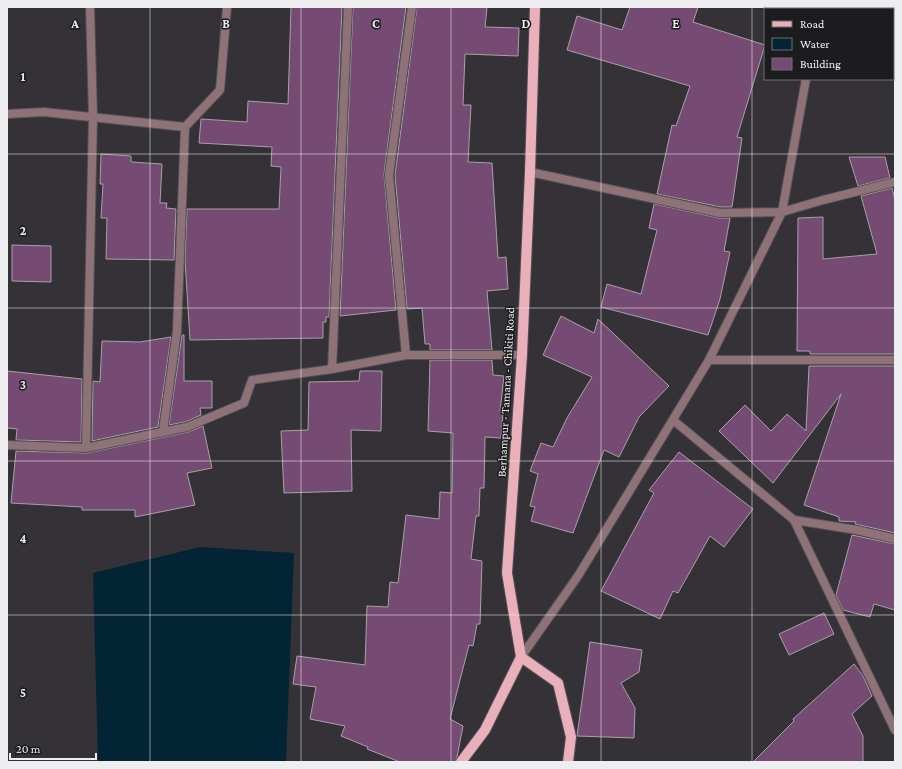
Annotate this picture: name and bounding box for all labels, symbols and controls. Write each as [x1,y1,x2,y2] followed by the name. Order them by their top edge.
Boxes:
[764,8,894,80] legend
[70,16,79,31] text: A
[222,16,230,31] text: B
[372,16,380,31] text: C
[522,16,531,31] text: D
[672,16,680,31] text: E
[800,17,825,31] text: Road
[800,37,830,51] text: Water
[800,57,841,71] text: Building
[21,69,26,84] text: 1
[20,223,27,238] text: 2
[495,306,517,477] street label: Berhampur - Tamana - Chikiti Road
[20,377,26,392] text: 3
[19,531,27,546] text: 4
[20,685,26,700] text: 5
[10,735,96,761] scale bar
[16,742,41,756] text: 20 m

